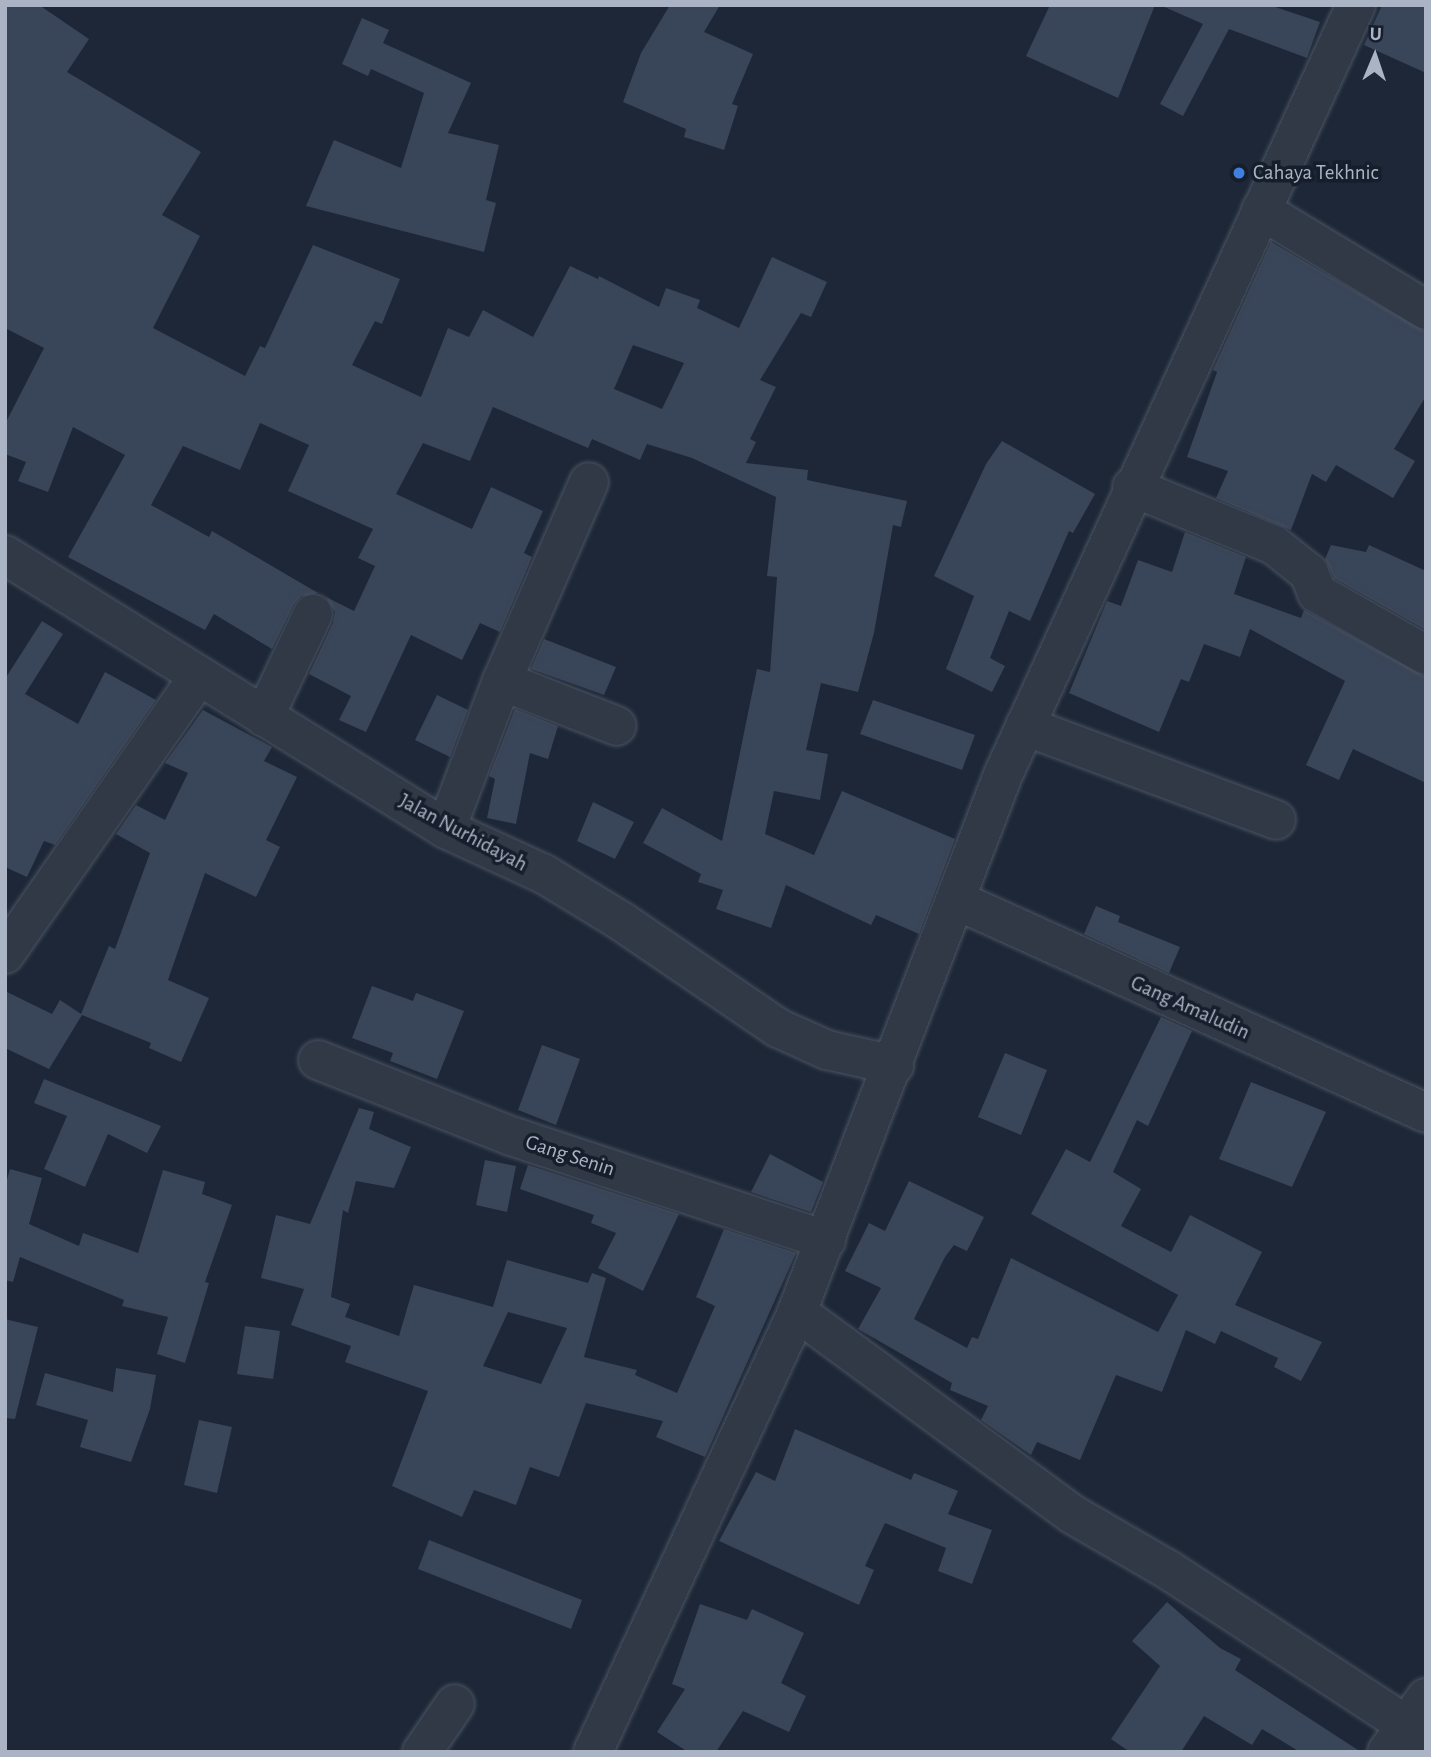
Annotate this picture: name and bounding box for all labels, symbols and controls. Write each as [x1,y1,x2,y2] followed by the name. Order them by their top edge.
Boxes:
[1340,21,1410,91] north arrow
[1369,25,1382,44] text: U
[1253,160,1379,186] place label: Cahaya Tekhnic
[1231,165,1247,181] marker: Cahaya Tekhnic
[394,789,532,877] street label: Jalan Nurhidayah
[1127,971,1253,1045] street label: Gang Amaludin
[522,1130,618,1182] street label: Gang Senin

